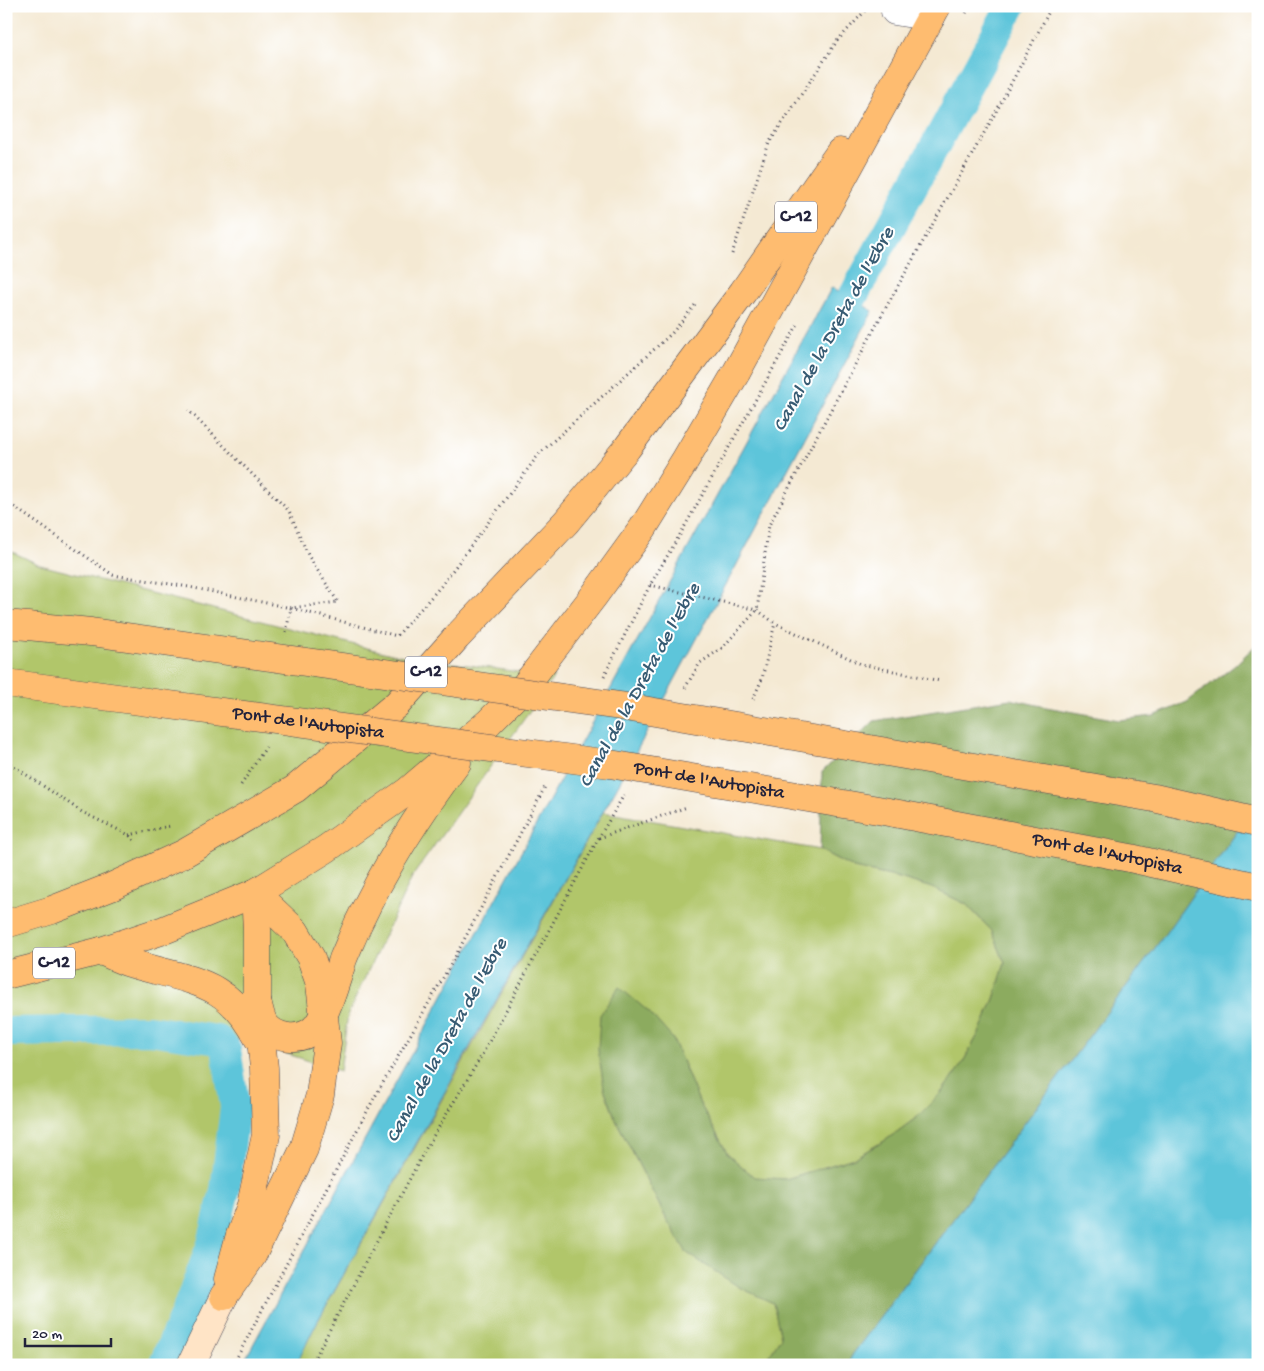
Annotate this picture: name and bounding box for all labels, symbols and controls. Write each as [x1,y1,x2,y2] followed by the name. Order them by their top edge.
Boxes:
[775,202,817,232] road number: C-12
[769,223,901,436] water label: Canal de la Dreta de l'Ebre
[575,579,707,792] water label: Canal de la Dreta de l'Ebre
[405,656,447,688] road number: C-12
[230,702,387,745] street label: Pont de l'Autopista
[631,757,788,806] street label: Pont de l'Autopista
[1029,828,1186,881] street label: Pont de l'Autopista
[382,934,514,1147] water label: Canal de la Dreta de l'Ebre
[33,948,75,978] road number: C-12
[25,1316,111,1348] scale bar
[32,1326,62,1344] text: 20 m

